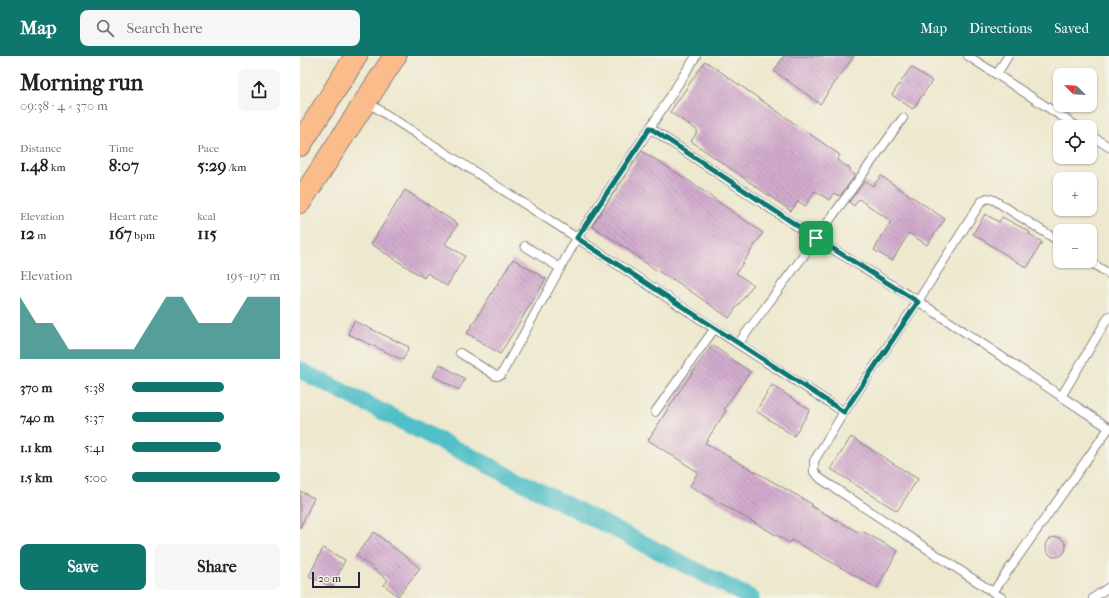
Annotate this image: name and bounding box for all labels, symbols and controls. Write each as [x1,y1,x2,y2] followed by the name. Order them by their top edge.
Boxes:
[80,10,360,46] search box
[20,17,56,39] text: Map
[94,17,116,39] icon: search
[126,19,203,37] text: Search here
[920,20,947,37] text: Map
[969,20,1032,37] text: Directions
[1054,20,1089,37] text: Saved
[1053,68,1097,112] north arrow
[1053,68,1097,268] map controls
[238,69,280,111] button: share
[20,70,143,96] text: Morning run
[20,98,108,113] text: 09:38 · 4 × 370 m
[1053,120,1097,164] button: locate
[20,142,61,155] text: Distance
[109,142,134,155] text: Time
[197,142,219,155] text: Pace
[20,155,48,175] text: 1.48
[109,155,139,175] text: 8:07
[197,155,226,175] text: 5:29
[48,161,66,174] text: km
[226,161,246,174] text: /km
[1053,172,1097,216] button: +
[20,210,64,223] text: Elevation
[109,210,158,223] text: Heart rate
[197,210,216,223] text: kcal
[799,221,833,255] pin
[20,223,35,243] text: 12
[109,223,132,243] text: 167
[197,223,217,243] text: 115
[1053,224,1097,268] button: −
[805,227,827,249] icon: arrive
[35,229,46,242] text: m
[132,229,155,242] text: bpm
[20,268,73,283] text: Elevation
[226,268,280,283] text: 195–197 m
[20,380,52,395] text: 370 m
[84,380,105,395] text: 5:38
[20,410,54,425] text: 740 m
[84,410,104,425] text: 5:37
[20,440,52,455] text: 1.1 km
[84,440,105,455] text: 5:41
[20,470,53,485] text: 1.5 km
[84,470,107,485] text: 5:00
[20,544,146,590] button: Save
[154,544,280,590] button: Share
[312,570,360,589] scale bar
[318,572,341,585] text: 20 m

